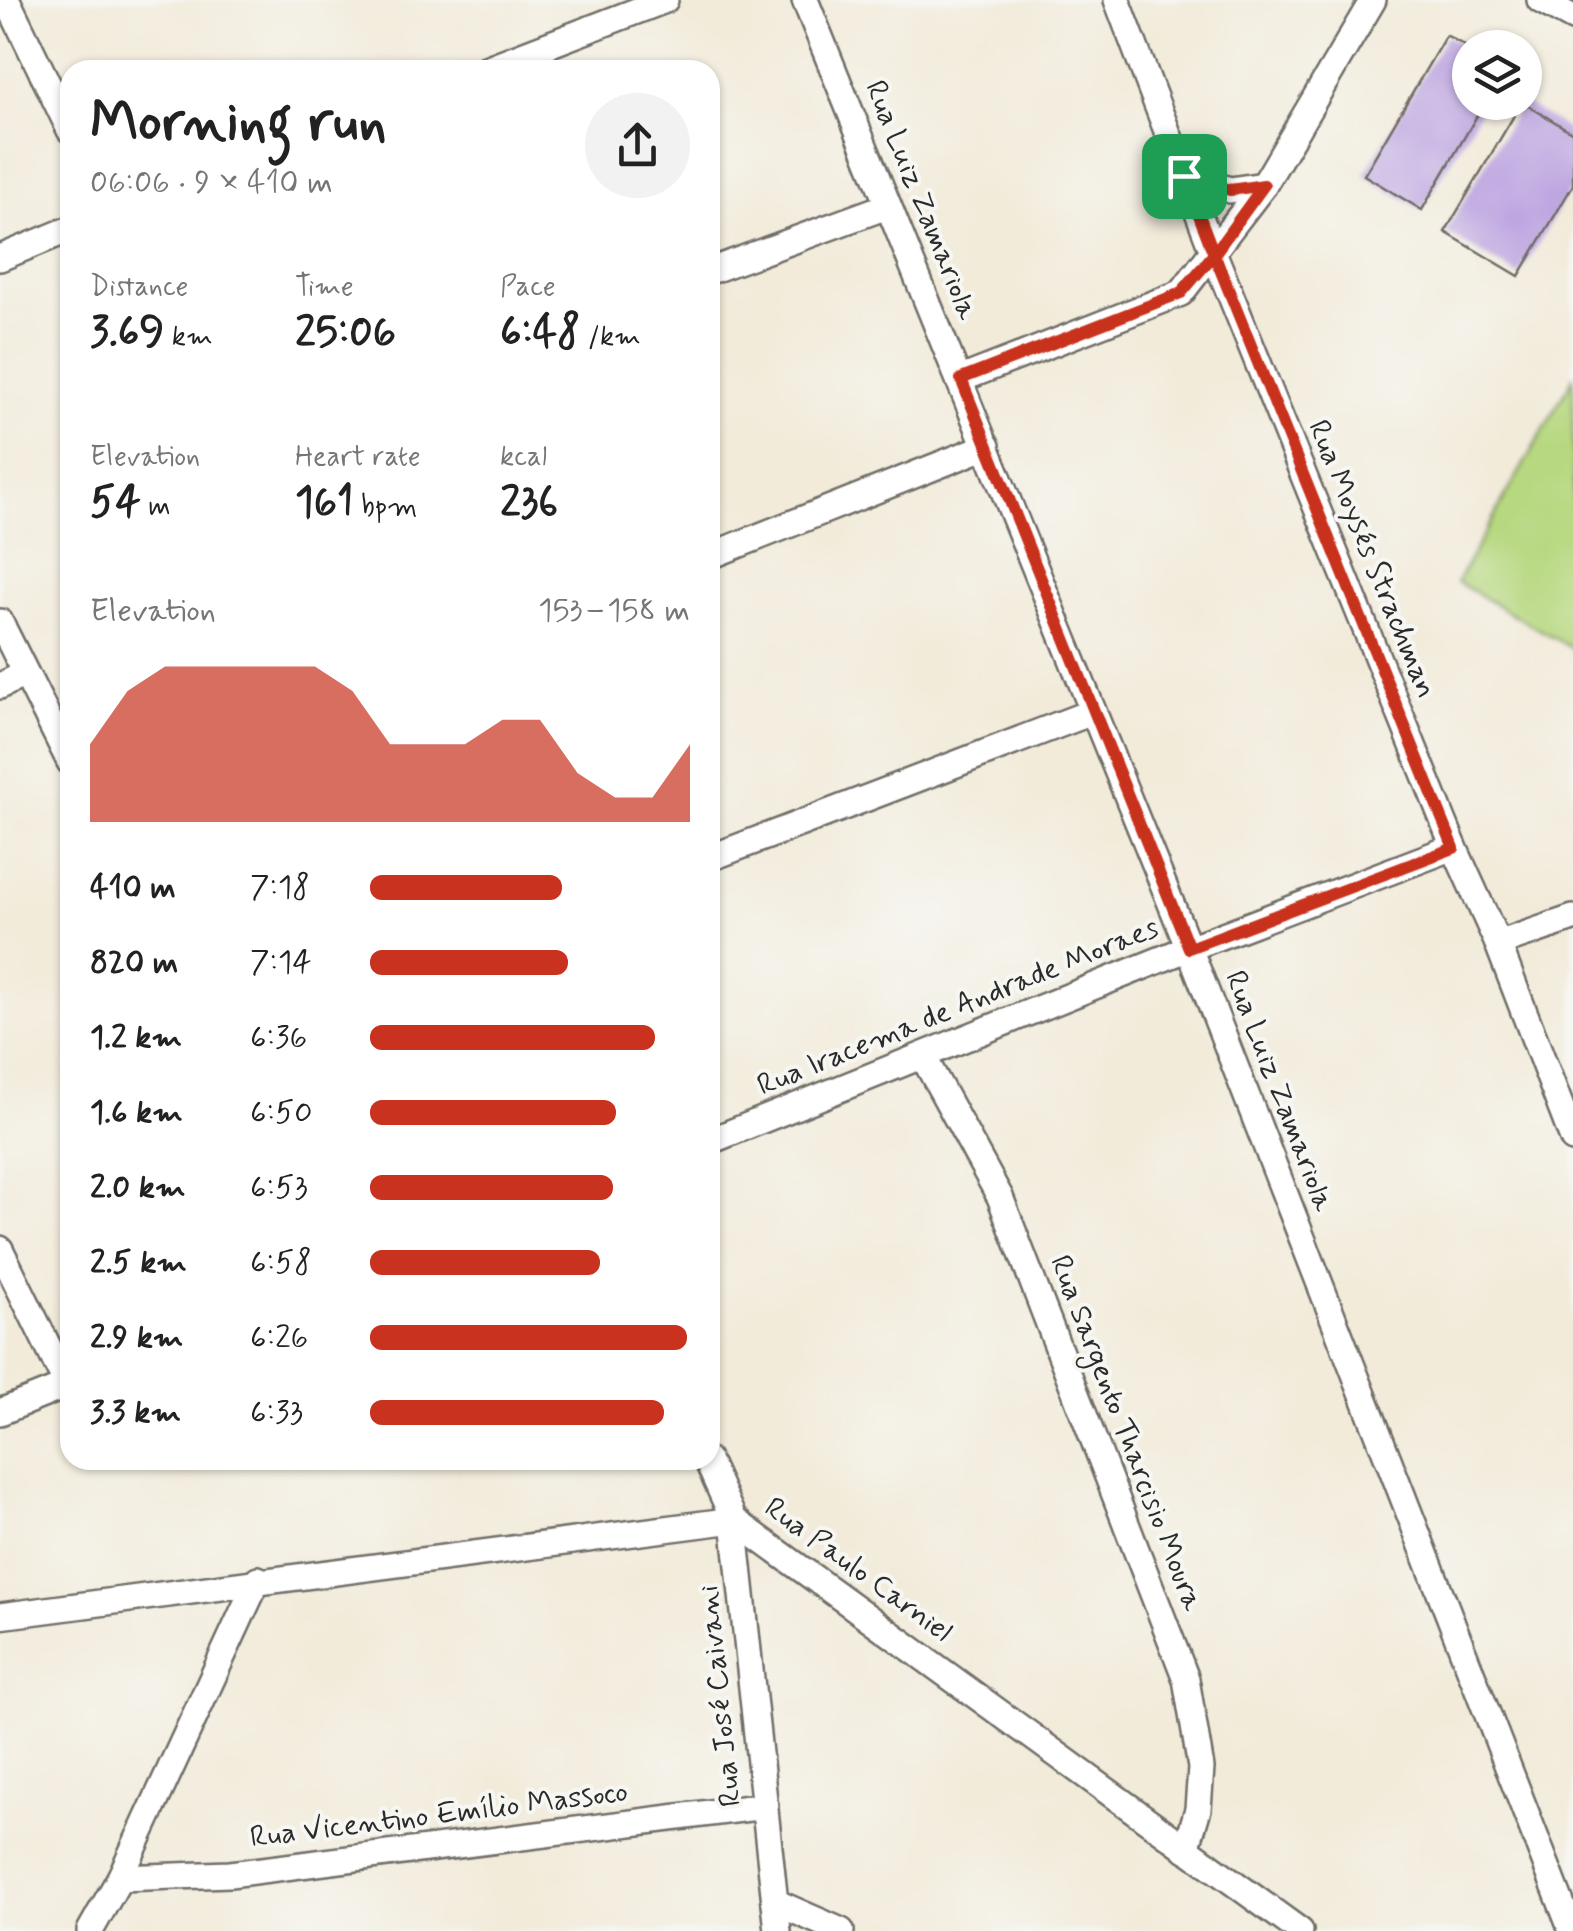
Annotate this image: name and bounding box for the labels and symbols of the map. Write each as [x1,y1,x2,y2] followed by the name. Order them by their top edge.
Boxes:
[855,75,987,326] street label: Rua Luiz Zamariola
[1142,134,1227,219] pin
[1298,414,1446,704] street label: Rua Moysés Strachman
[752,908,1164,1106] street label: Rua Iracema de Andrade Moraes
[1215,965,1343,1218] street label: Rua Luiz Zamariola
[1038,1250,1212,1618] street label: Rua Sargento Tharcisio Moura
[756,1489,960,1651] street label: Rua Paulo Carniel
[689,1583,751,1809] street label: Rua José Caivani
[248,1772,630,1858] street label: Rua Vicentino Emílio Massoco

